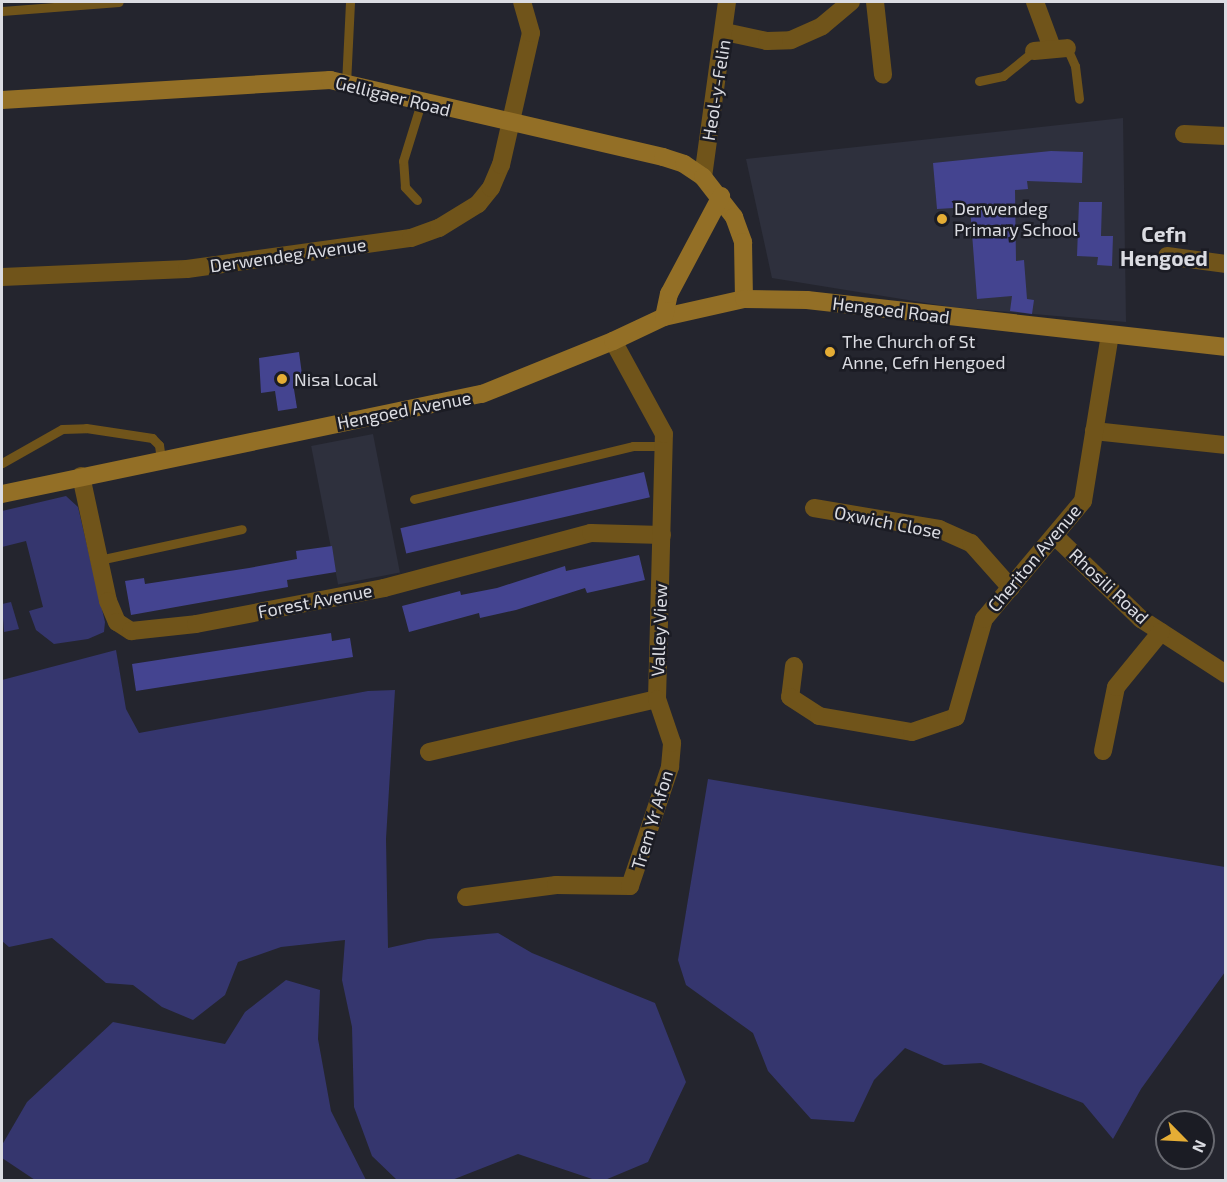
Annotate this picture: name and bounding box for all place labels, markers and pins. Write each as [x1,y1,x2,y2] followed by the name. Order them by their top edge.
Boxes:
[954,198,1078,240] place label: Derwendeg Primary School
[935,212,949,226] marker: Derwendeg Primary School
[842,331,1005,374] place label: The Church of St Anne, Cefn Hengoed
[823,345,837,359] marker: The Church of St Anne, Cefn Hengoed
[294,368,378,390] place label: Nisa Local
[275,372,289,386] marker: Nisa Local

